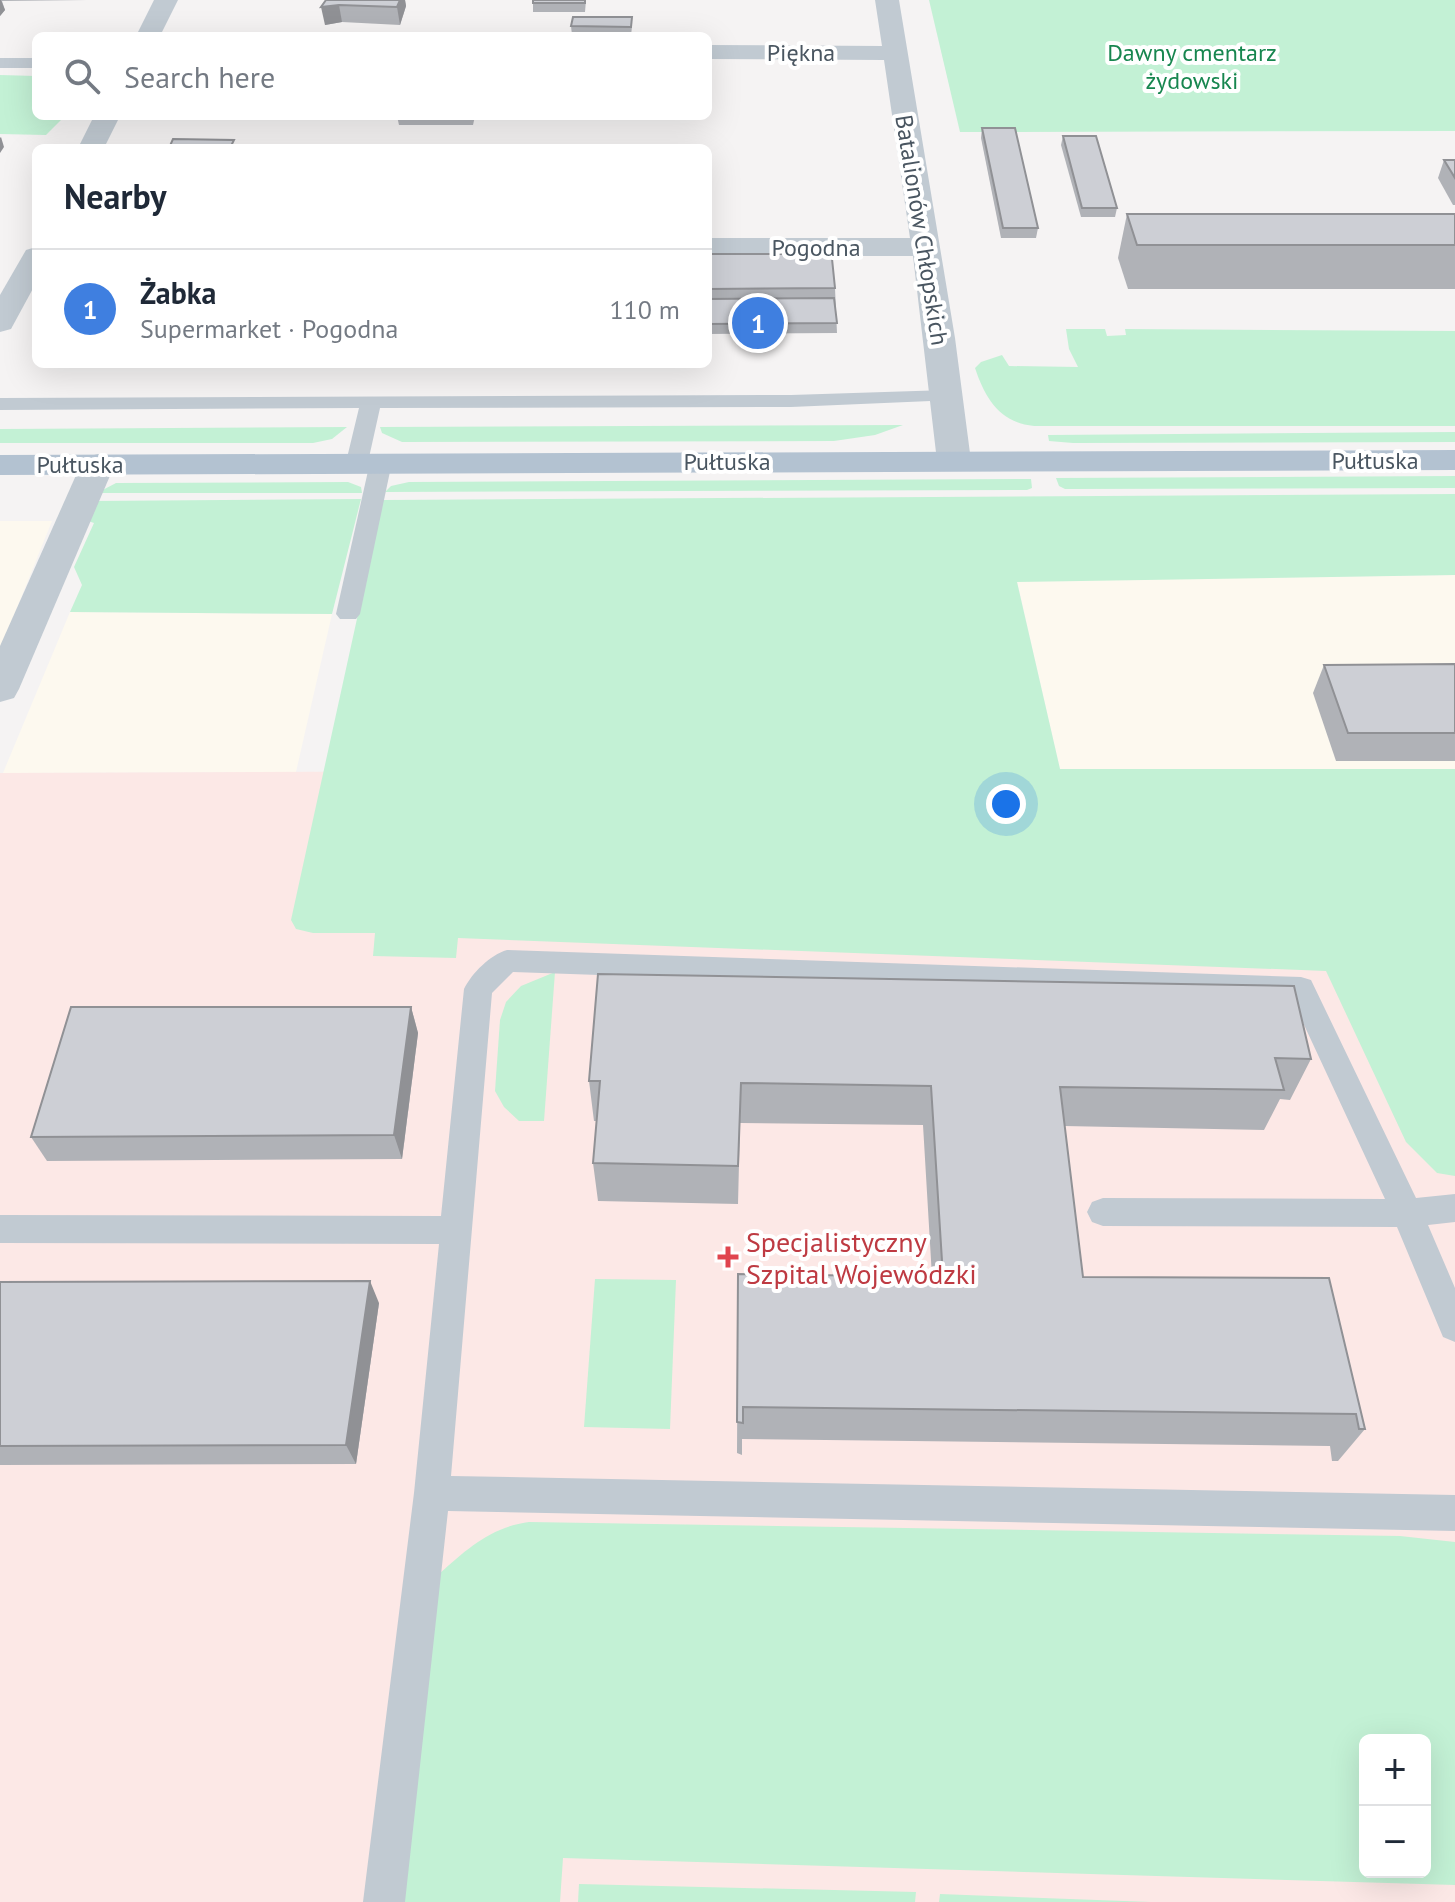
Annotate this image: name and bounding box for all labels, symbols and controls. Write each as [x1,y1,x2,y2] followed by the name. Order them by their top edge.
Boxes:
[32,32,712,120] search box
[767,37,835,68] street label: Piękna
[1107,37,1277,96] park label: Dawny cmentarz żydowski
[60,54,104,98] icon: search
[124,57,275,96] text: Search here
[888,112,956,348] street label: Batalionów Chłopskich
[64,174,166,218] text: Nearby
[771,232,861,263] street label: Pogodna
[140,273,216,312] text: Żabka
[83,293,97,326] text: 1
[609,293,680,326] text: 110 m
[732,293,784,353] pin: 1
[140,312,398,345] text: Supermarket · Pogodna
[1331,445,1419,476] street label: Pułtuska
[683,446,771,477] street label: Pułtuska
[36,449,124,480] street label: Pułtuska
[986,784,1026,824] your location
[746,1223,977,1292] place label: Specjalistyczny Szpital Wojewódzki
[717,1246,739,1268] marker: Specjalistyczny Szpital Wojewódzki
[1359,1734,1431,1878] map controls
[1359,1734,1431,1806] button: +
[1359,1806,1431,1878] button: −

